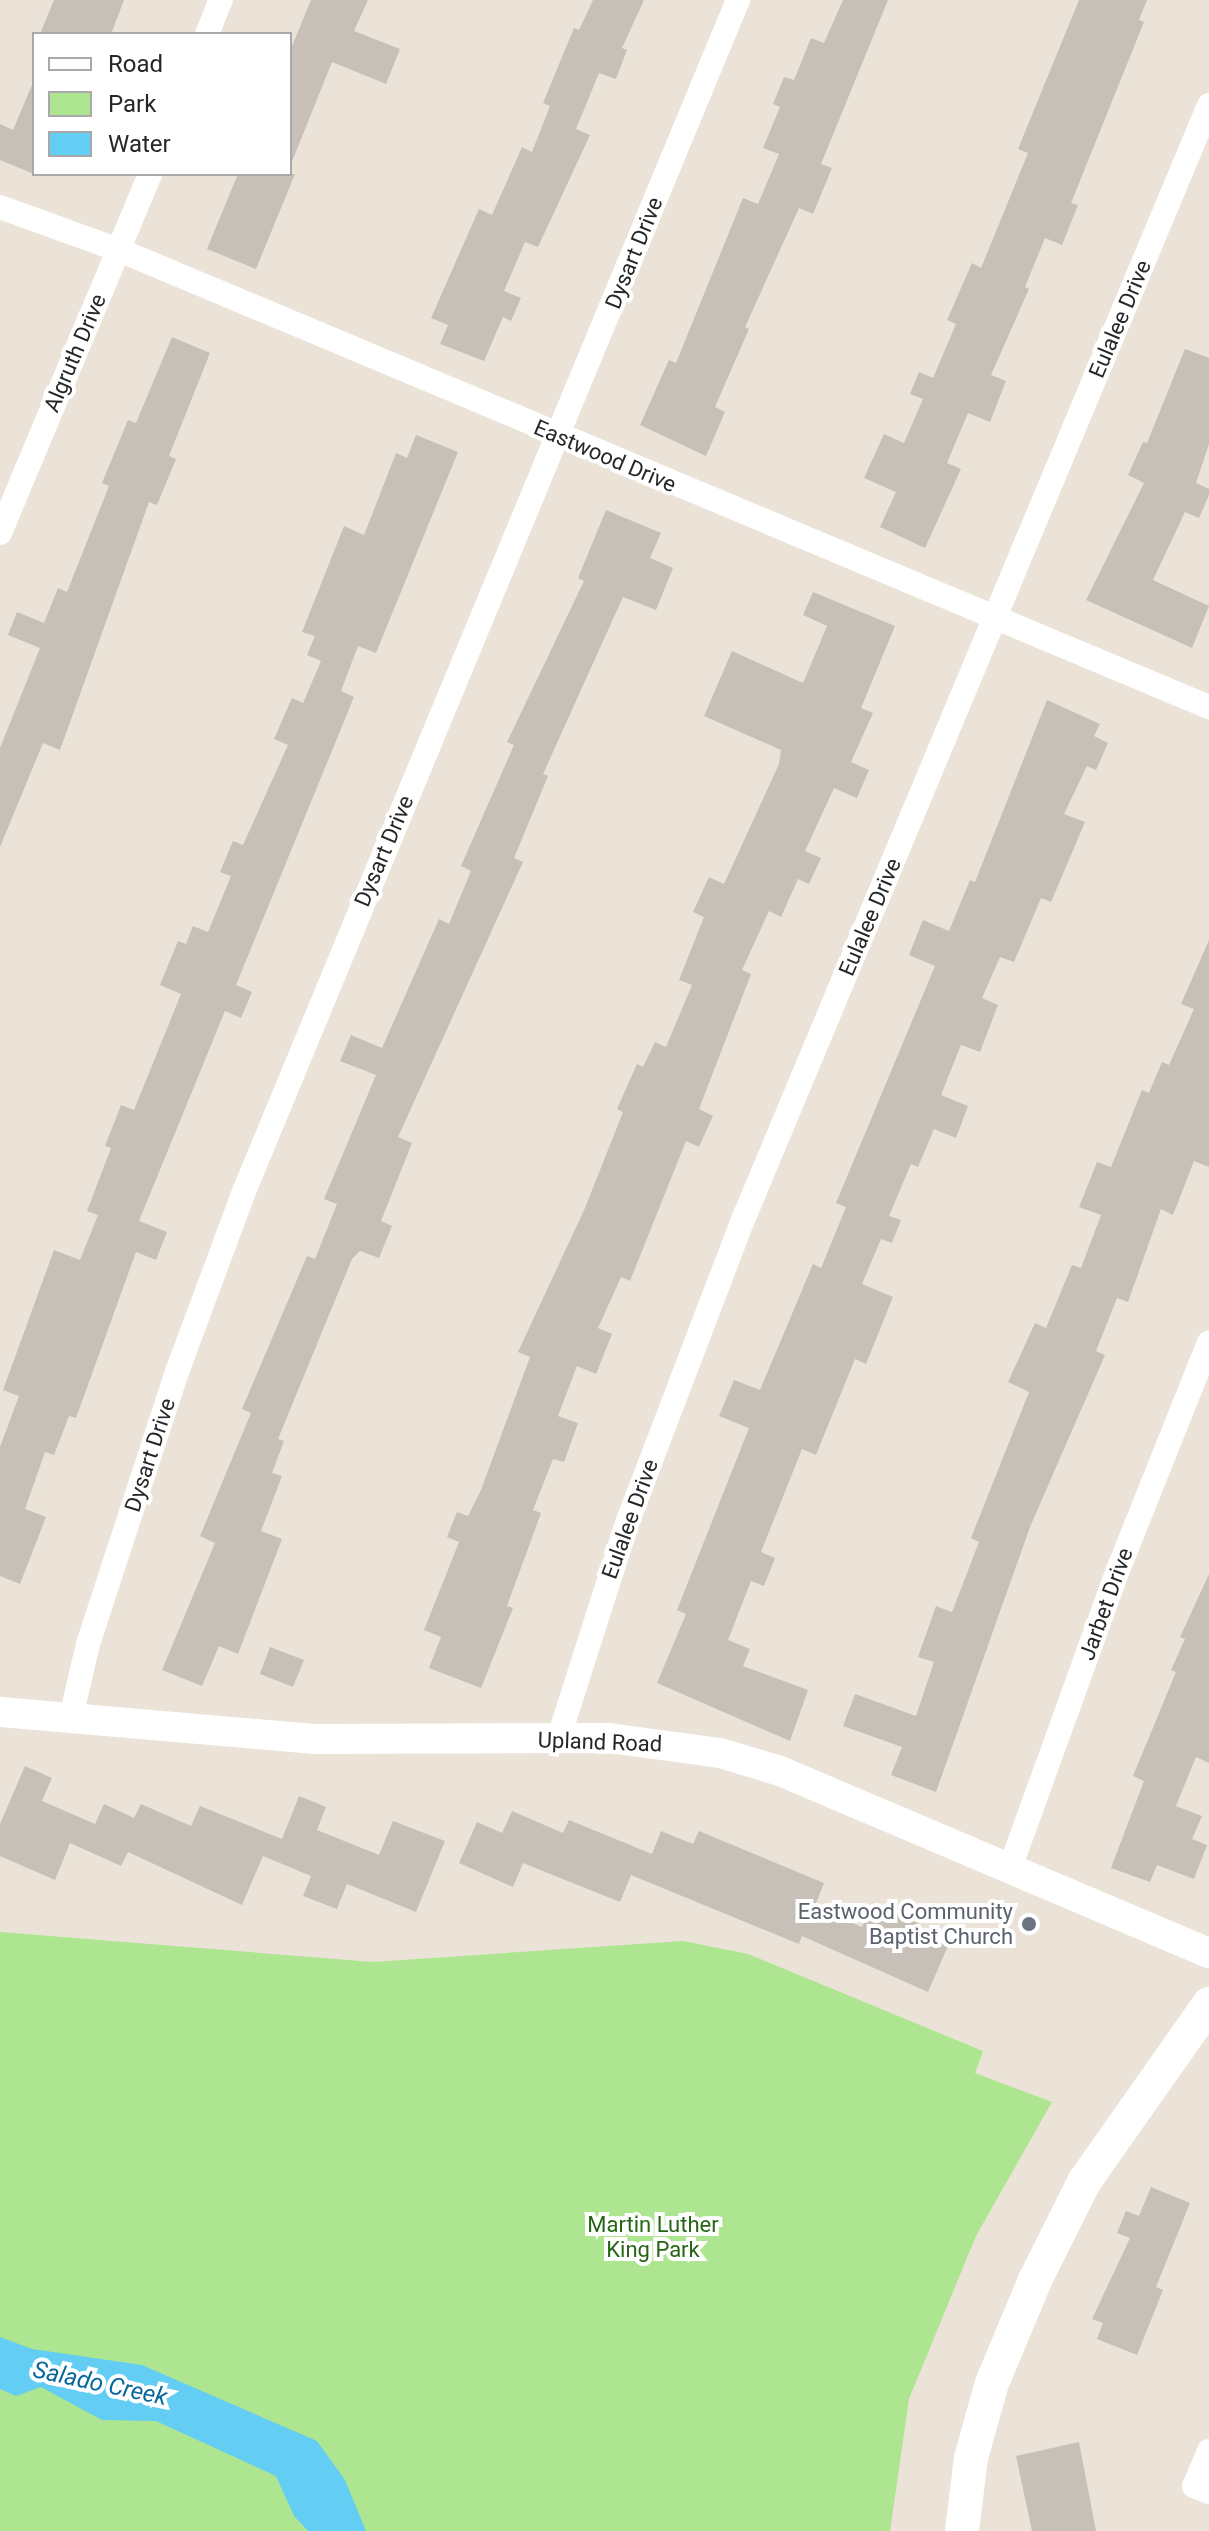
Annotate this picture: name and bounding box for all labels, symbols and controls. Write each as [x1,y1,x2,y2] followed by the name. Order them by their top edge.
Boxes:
[32,32,292,176] legend
[108,50,163,78] text: Road
[108,90,156,118] text: Park
[108,130,171,158] text: Water
[600,193,668,313] street label: Dysart Drive
[1083,256,1157,382] street label: Eulalee Drive
[38,290,112,416] street label: Algruth Drive
[530,414,680,498] street label: Eastwood Drive
[349,791,419,911] street label: Dysart Drive
[833,854,907,980] street label: Eulalee Drive
[119,1395,181,1515] street label: Dysart Drive
[596,1456,664,1582] street label: Eulalee Drive
[1073,1544,1139,1664] street label: Jarbet Drive
[537,1727,663,1757] street label: Upland Road
[798,1898,1013,1950] place label: Eastwood Community Baptist Church
[1020,1915,1038,1933] marker: Eastwood Community Baptist Church
[587,2211,719,2262] park label: Martin Luther King Park
[30,2356,170,2412] water label: Salado Creek

